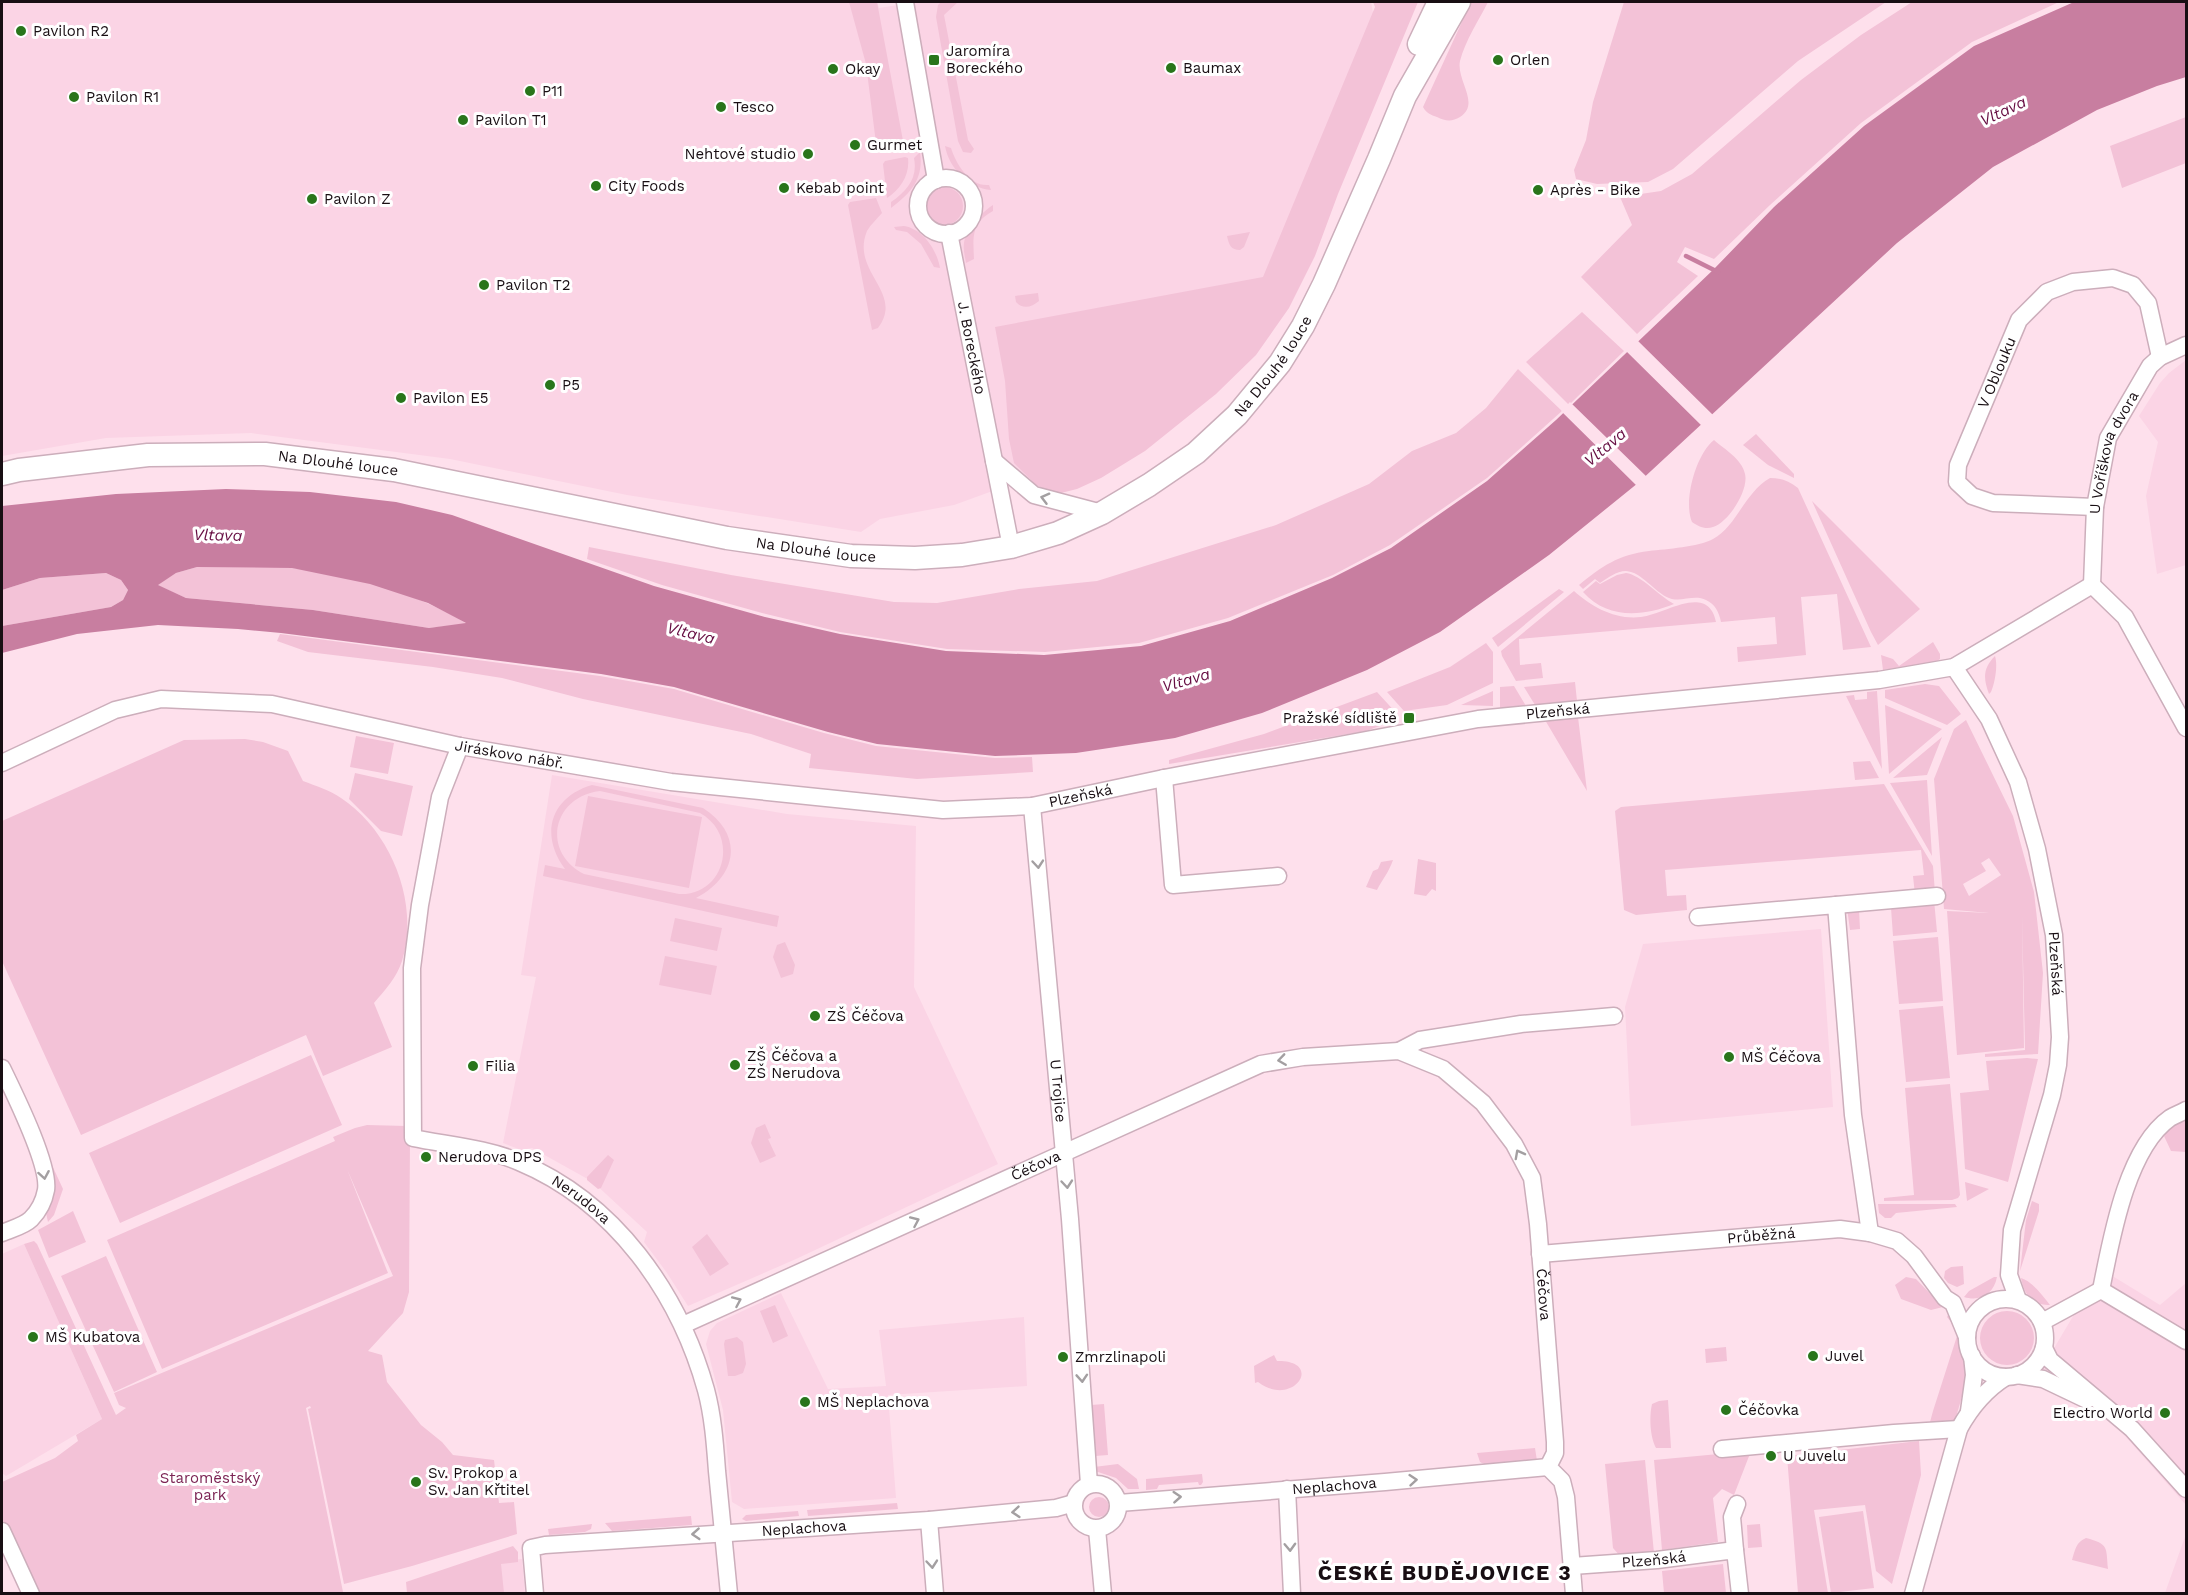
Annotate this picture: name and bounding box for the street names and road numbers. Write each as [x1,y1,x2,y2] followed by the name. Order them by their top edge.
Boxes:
[954,300,990,396] street label: J. Boreckého
[1230,313,1316,420] street label: Na Dlouhé louce
[1974,334,2020,411] street label: V Oblouku
[2086,387,2143,514] street label: U Voříškova dvora
[277,447,399,479] street label: Na Dlouhé louce
[755,533,876,566] street label: Na Dlouhé louce
[1525,699,1591,723] street label: Plzeňská
[453,736,565,773] street label: Jiráskovo nábř.
[1047,780,1114,811] street label: Plzeňská
[2045,931,2067,997] street label: Plzeňská
[1046,1058,1070,1123] street label: U Trojice
[1008,1147,1064,1185] street label: Čéčova
[548,1171,615,1228] street label: Nerudova
[1726,1224,1797,1247] street label: Průběžná
[1532,1268,1555,1322] street label: Čéčova
[1291,1474,1378,1498] street label: Neplachova
[761,1516,847,1540] street label: Neplachova
[1621,1547,1687,1571] street label: Plzeňská

